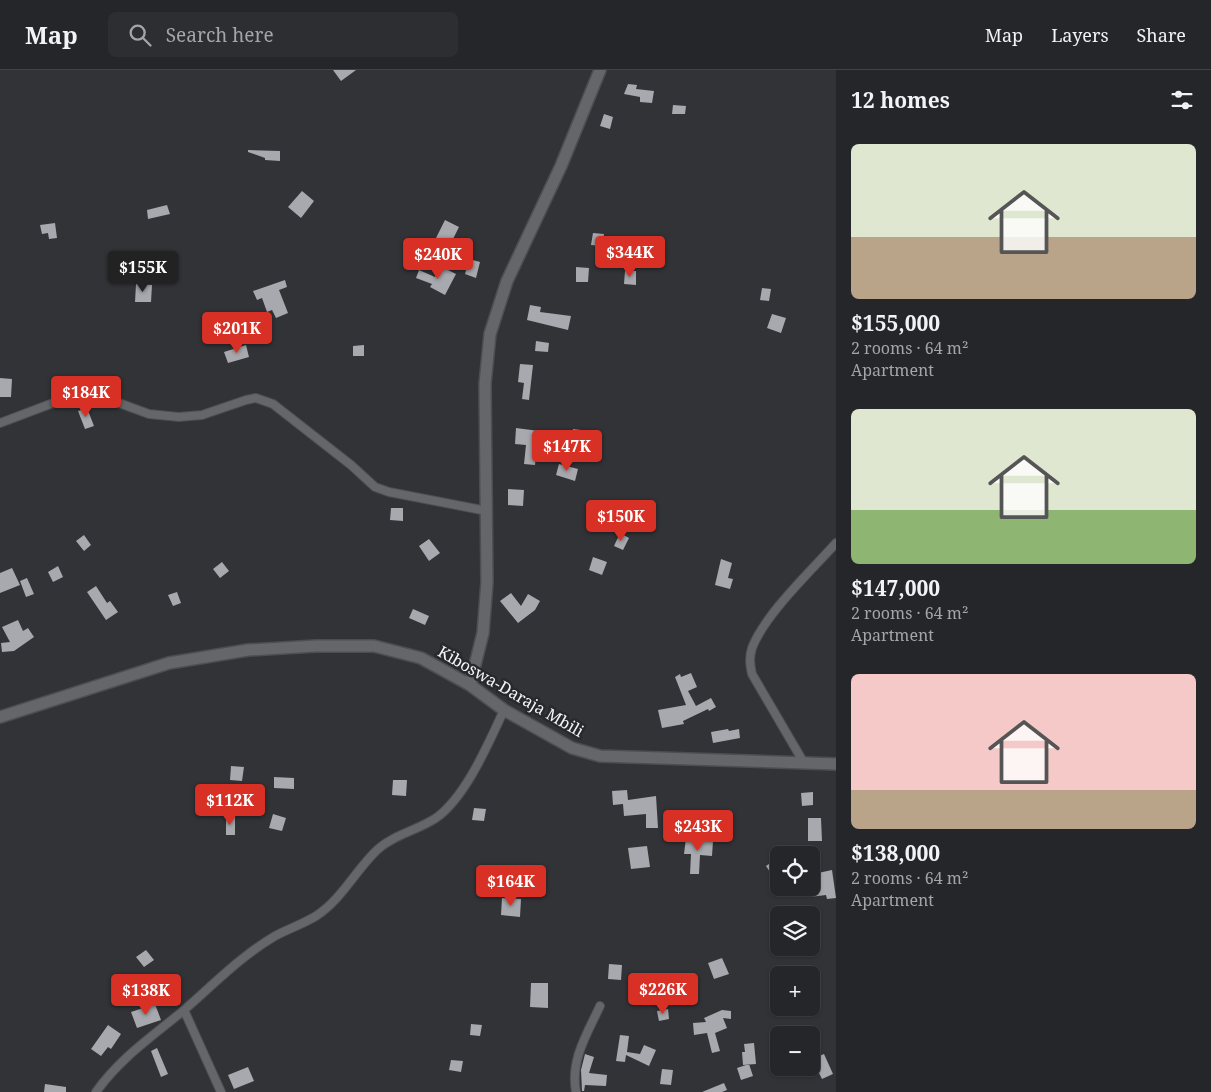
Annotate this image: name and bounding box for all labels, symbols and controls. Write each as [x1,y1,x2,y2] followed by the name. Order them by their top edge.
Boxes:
[108,12,458,57] search box
[25,18,78,51] text: Map
[126,21,154,49] icon: search
[166,22,274,48] text: Search here
[985,23,1023,47] text: Map
[1051,23,1109,47] text: Layers
[1137,23,1186,47] text: Share
[851,86,950,114] text: 12 homes
[1168,86,1196,114] icon: filters
[979,177,1069,267] icon: home
[595,236,665,278] pin: $344K
[403,238,473,280] pin: $240K
[606,241,654,263] text: $344K
[414,243,462,265] text: $240K
[108,250,178,293] pin: $155K
[119,256,167,278] text: $155K
[851,309,940,337] text: $155,000
[202,312,272,354] pin: $201K
[213,317,261,339] text: $201K
[851,337,968,359] text: 2 rooms · 64 m²
[851,359,934,381] text: Apartment
[51,376,121,418] pin: $184K
[62,381,110,403] text: $184K
[532,430,602,472] pin: $147K
[543,435,591,457] text: $147K
[979,442,1069,532] icon: home
[586,500,656,542] pin: $150K
[597,505,645,527] text: $150K
[851,574,940,602] text: $147,000
[851,602,968,624] text: 2 rooms · 64 m²
[851,624,934,646] text: Apartment
[434,640,588,742] street label: Kiboswa-Daraja Mbili
[979,707,1069,797] icon: home
[195,784,265,826] pin: $112K
[206,789,254,811] text: $112K
[663,810,733,852] pin: $243K
[674,815,722,837] text: $243K
[851,839,940,867] text: $138,000
[770,846,820,1076] map controls
[770,846,820,896] button: locate
[476,864,546,907] pin: $164K
[851,867,968,889] text: 2 rooms · 64 m²
[487,870,535,892] text: $164K
[851,889,934,911] text: Apartment
[770,906,820,956] button: layers
[770,966,820,1016] button: +
[628,972,698,1015] pin: $226K
[111,974,181,1016] pin: $138K
[639,978,687,1000] text: $226K
[122,979,170,1001] text: $138K
[770,1026,820,1076] button: −

